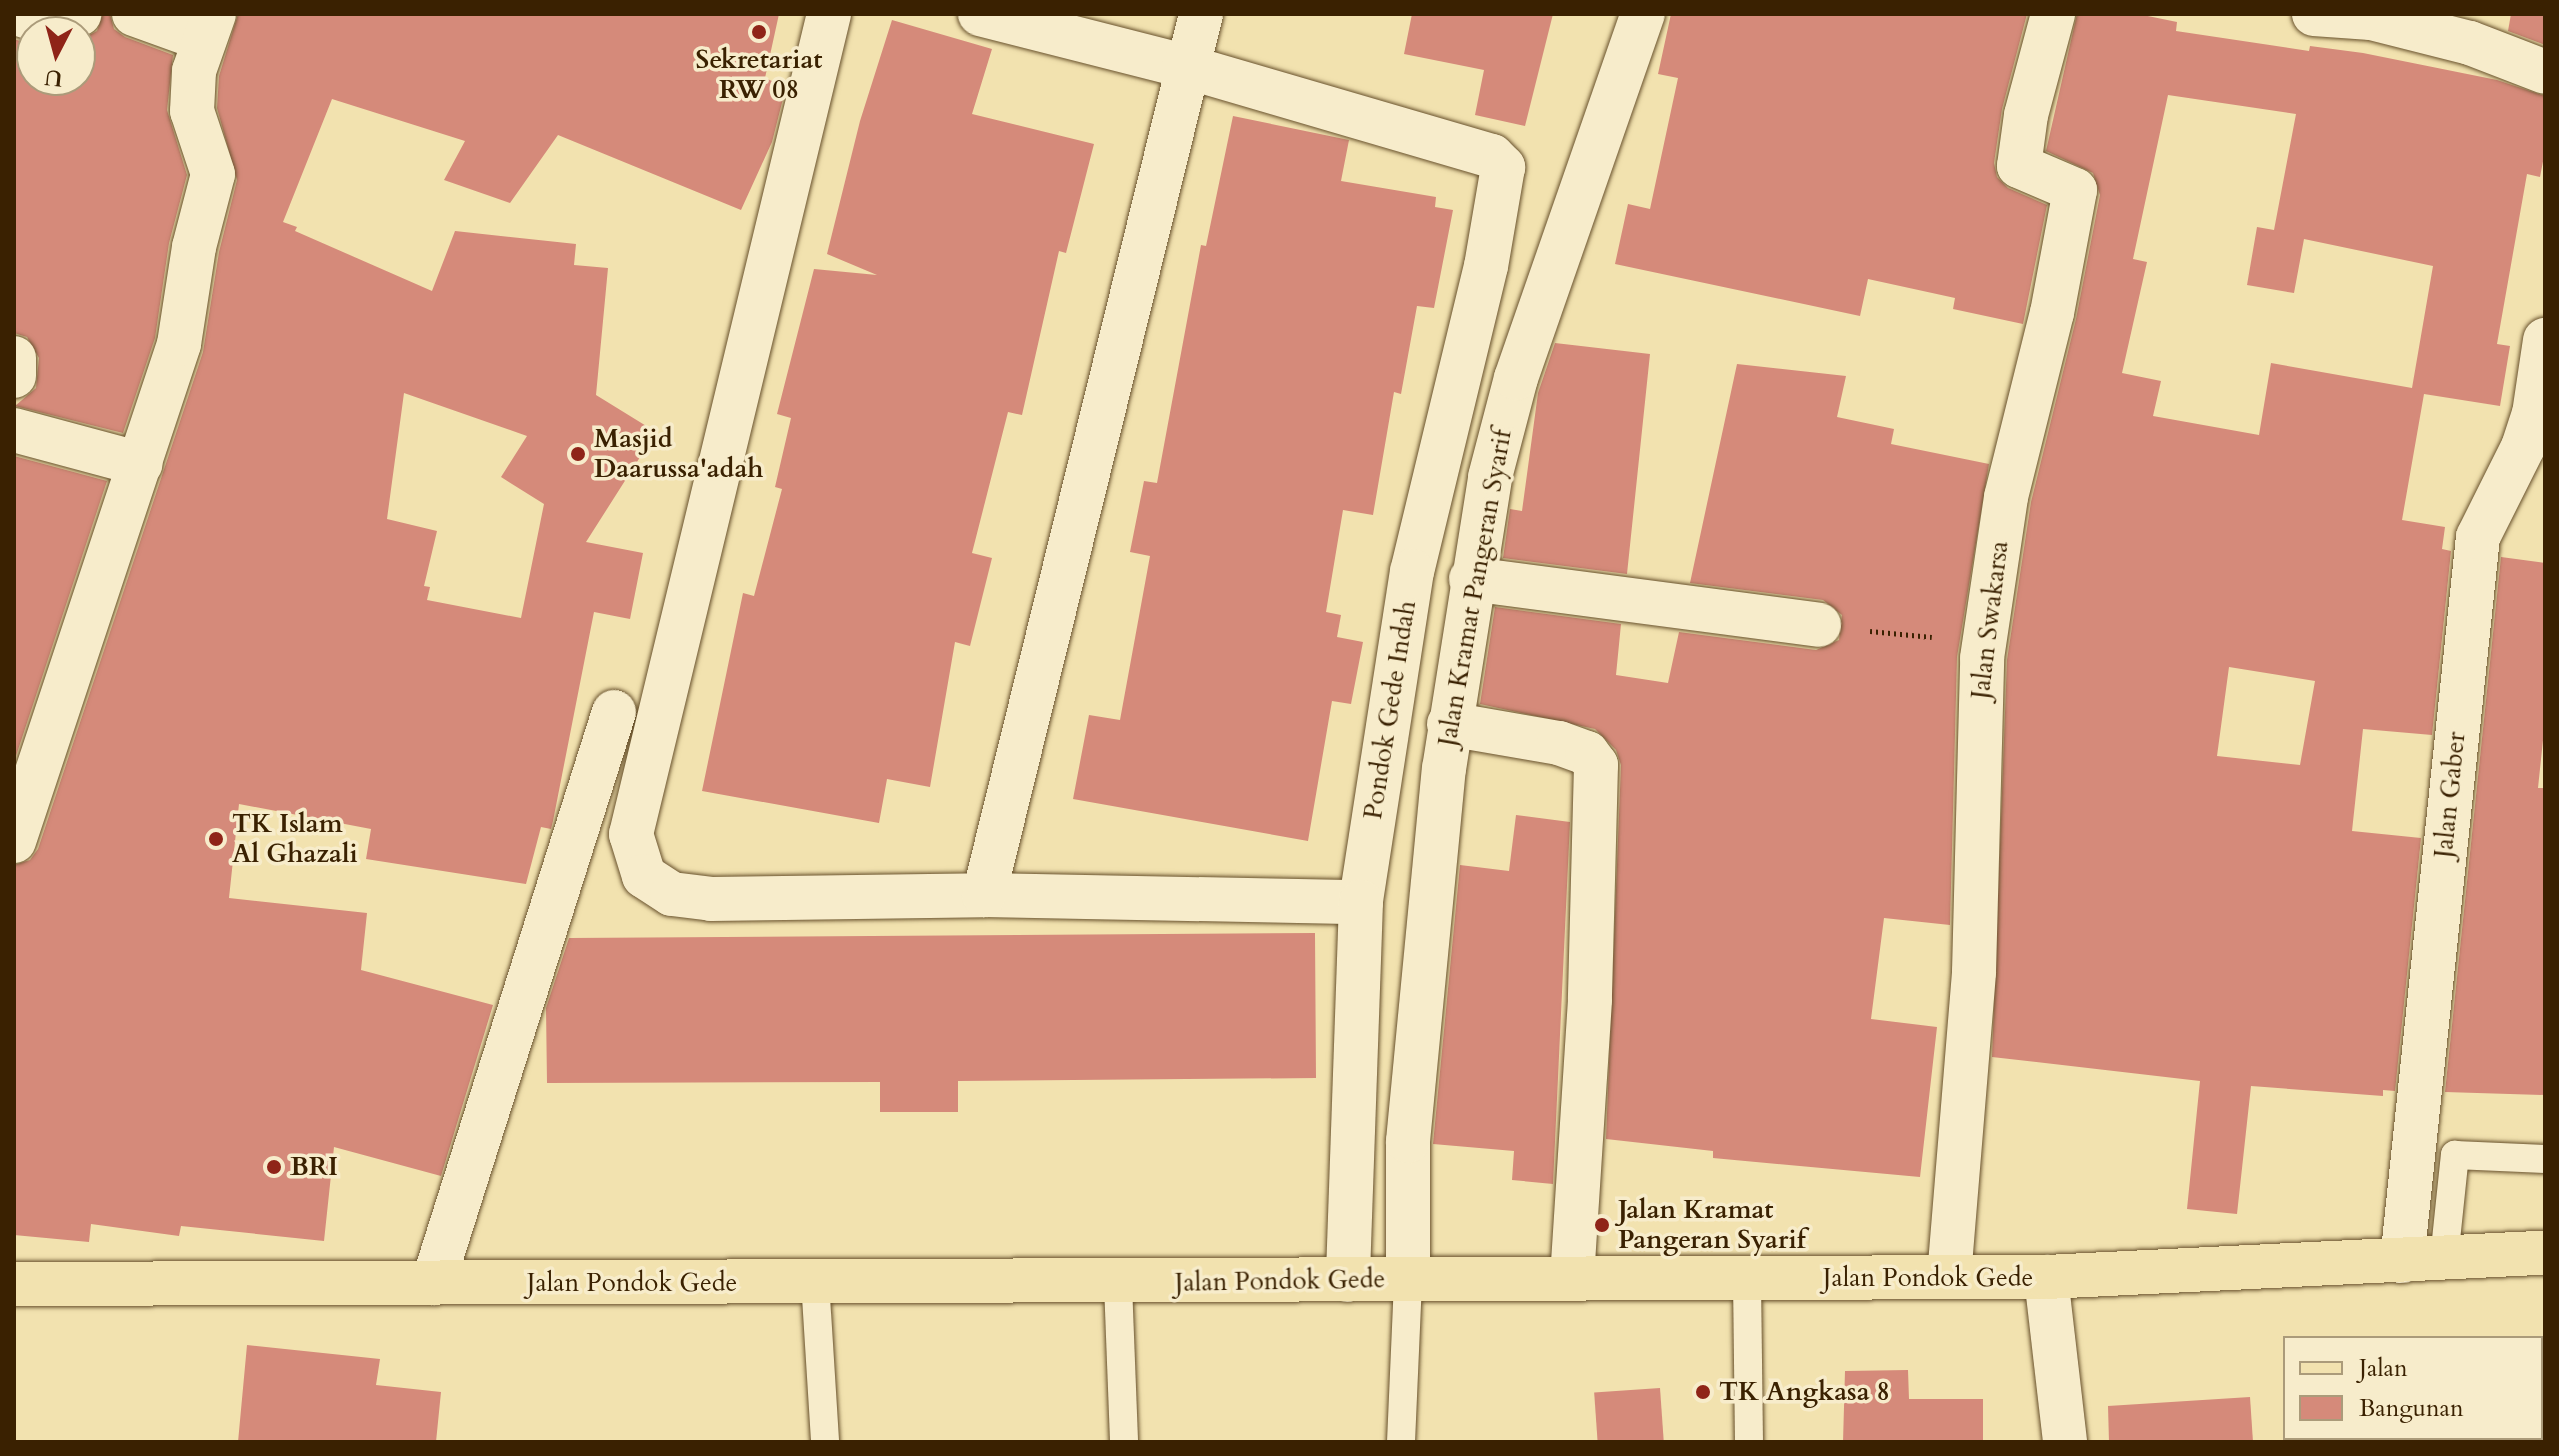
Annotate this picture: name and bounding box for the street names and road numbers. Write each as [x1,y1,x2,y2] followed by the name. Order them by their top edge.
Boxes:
[1432,427,1518,749] street label: Jalan Kramat Pangeran Syarif
[1965,539,2015,701] street label: Jalan Swakarsa
[1357,598,1423,822] street label: Pondok Gede Indah
[2428,730,2472,860] street label: Jalan Gaber
[1823,1262,2033,1294] street label: Jalan Pondok Gede
[1174,1264,1386,1298] street label: Jalan Pondok Gede
[527,1267,737,1299] street label: Jalan Pondok Gede

